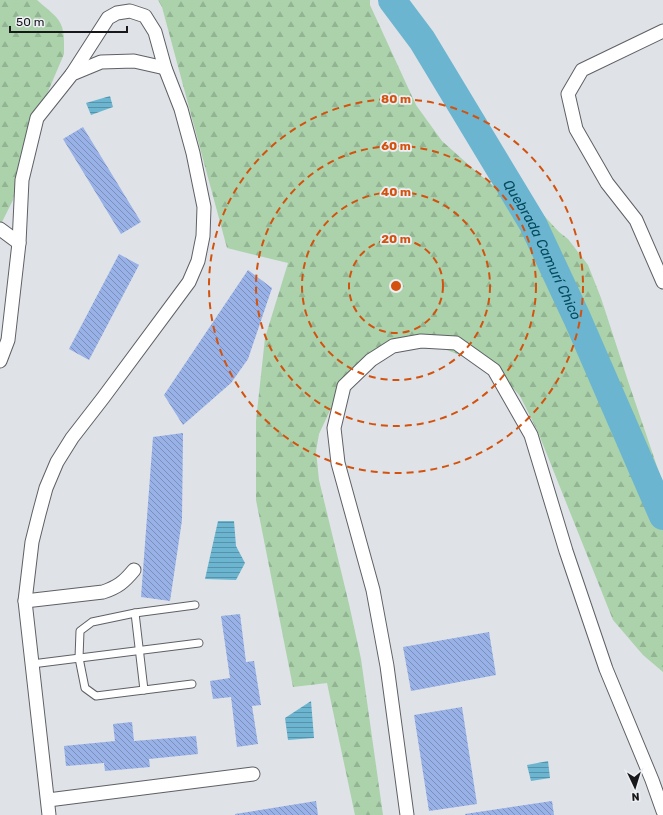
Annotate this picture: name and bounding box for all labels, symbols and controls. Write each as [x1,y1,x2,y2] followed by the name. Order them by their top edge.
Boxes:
[10,8,127,34] scale bar
[16,15,44,29] text: 50 m
[381,92,411,106] text: 80 m
[381,139,411,153] text: 60 m
[500,176,585,323] water label: Quebrada Camurí Chico
[381,185,411,199] text: 40 m
[381,232,411,246] text: 20 m
[389,279,403,293] centre of rings
[615,767,655,807] north arrow
[631,790,640,803] text: N

